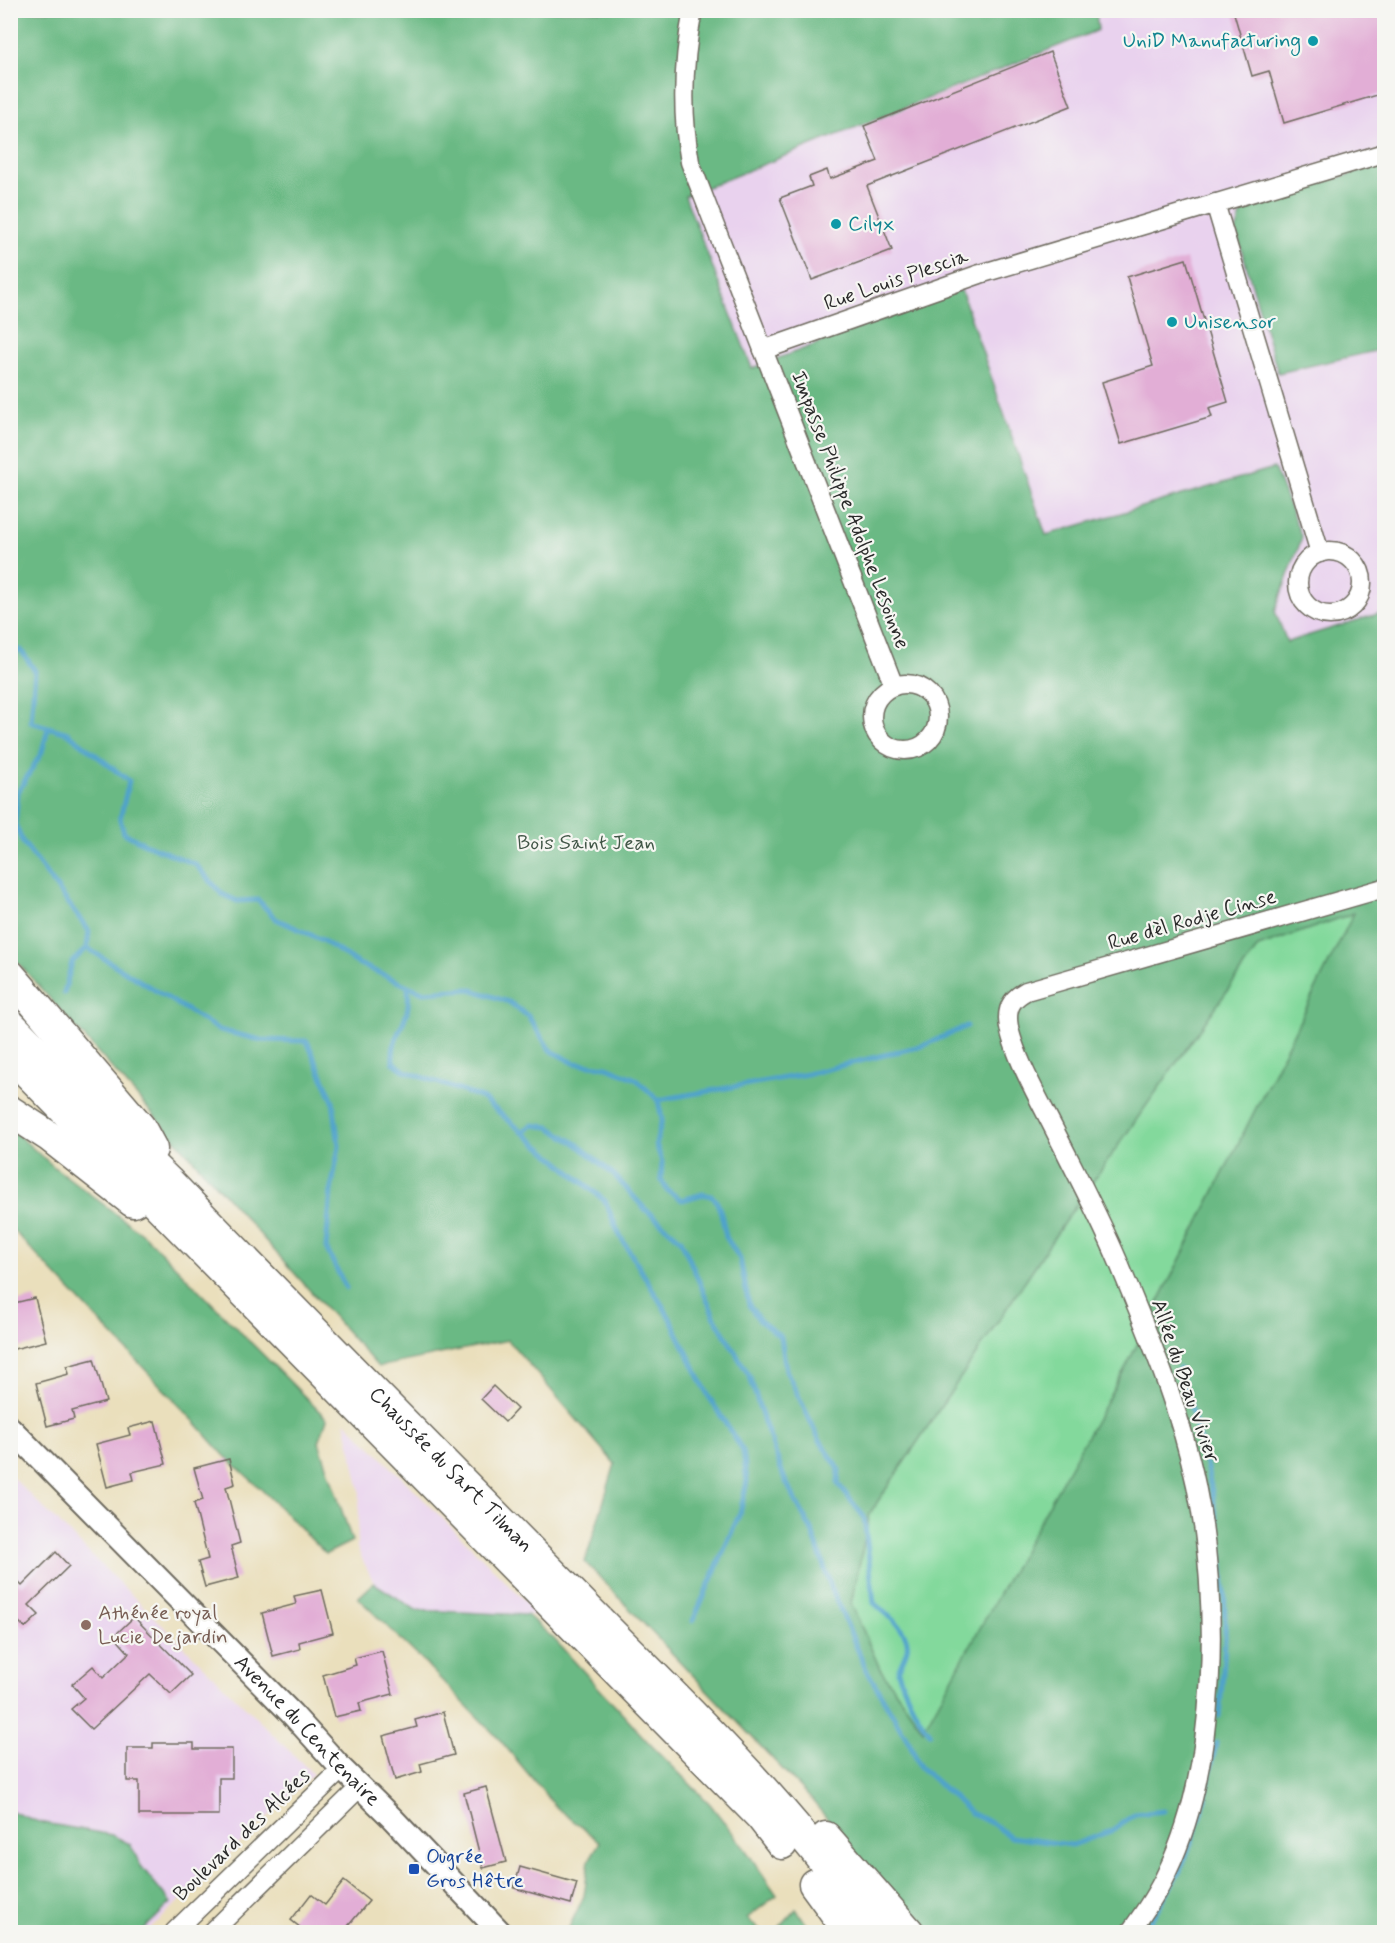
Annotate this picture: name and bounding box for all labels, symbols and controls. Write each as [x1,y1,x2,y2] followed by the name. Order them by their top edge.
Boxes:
[1123,27,1301,56] place label: UniD Manufacturing
[1306,34,1320,48] marker: UniD Manufacturing
[848,210,895,238] place label: Cilyx
[829,217,843,231] marker: Cilyx
[820,242,972,318] street label: Rue Louis Plescia
[1184,308,1276,336] place label: Unisensor
[1165,315,1179,329] marker: Unisensor
[784,367,916,653] street label: Impasse Philippe Adolphe Lesoinne
[517,829,655,857] park label: Bois Saint Jean
[1105,883,1279,957] street label: Rue dèl Rodje Cinse
[1144,1296,1226,1467] street label: Allée du Beau Vivier
[362,1381,539,1559] street label: Chaussée du Sart Tilman
[98,1599,228,1651] place label: Athénée royal Lucie Dejardin
[79,1618,93,1632] marker: Athénée royal Lucie Dejardin
[227,1649,386,1813] street label: Avenue du Centenaire
[167,1762,317,1908] street label: Boulevard des Alcées
[426,1843,524,1895] place label: Ougrée Gros Hêtre
[407,1862,421,1876] marker: Ougrée Gros Hêtre

